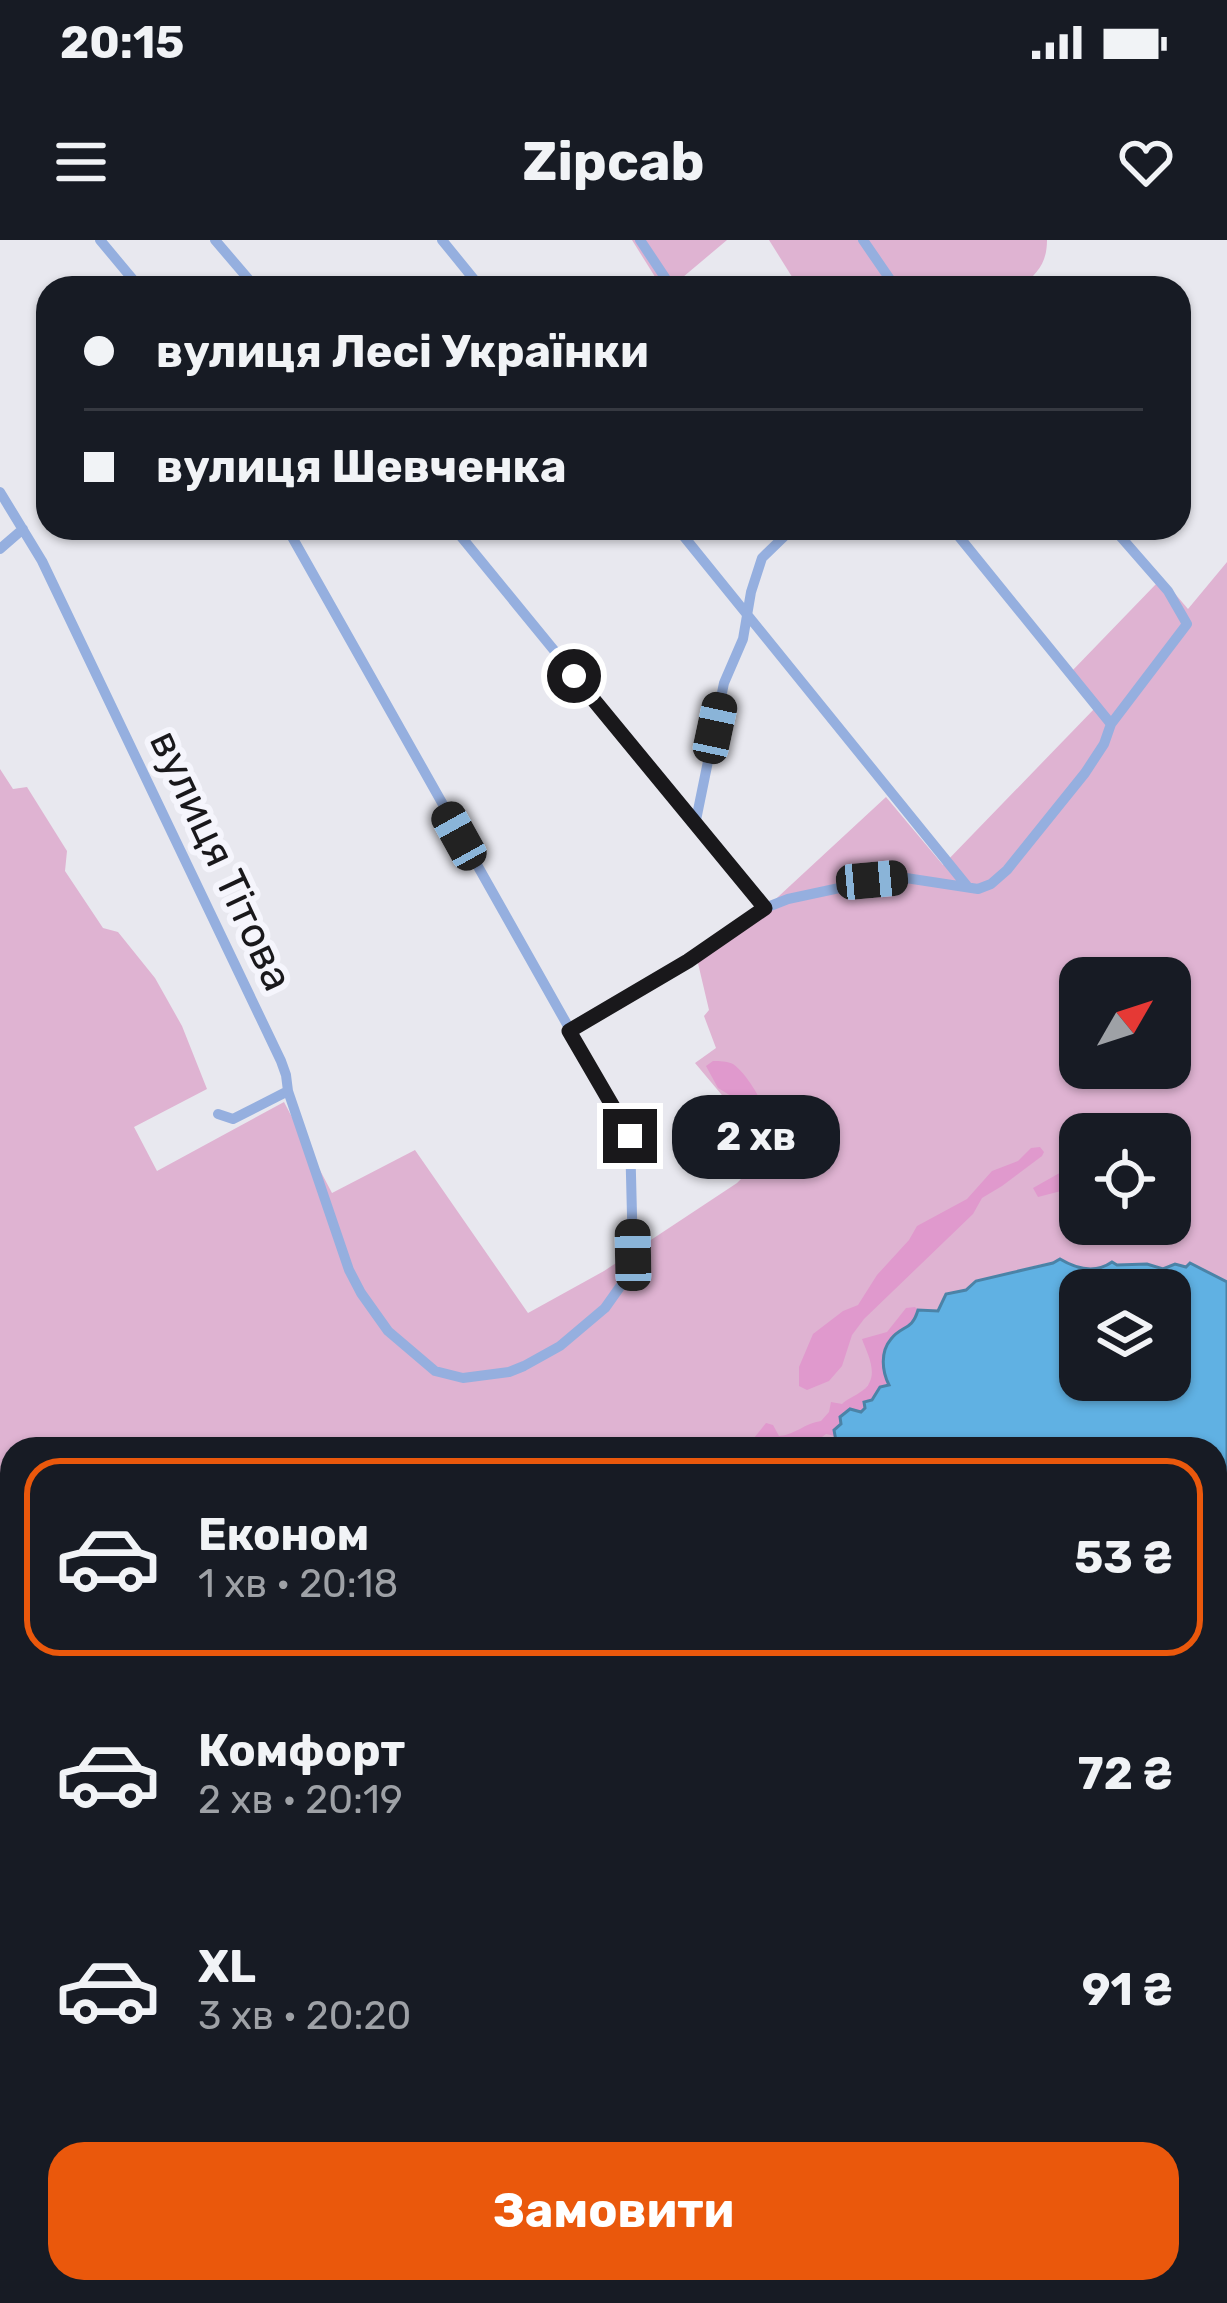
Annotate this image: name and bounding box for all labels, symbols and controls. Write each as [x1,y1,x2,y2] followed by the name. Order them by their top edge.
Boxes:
[60,16,184,69] text: 20:15
[48,129,114,195] icon: menu
[1113,129,1179,195] icon: heart
[522,130,705,194] text: Zipcab
[156,325,649,378] text: вулиця Лесі Українки
[156,440,566,493] text: вулиця Шевченка
[547,649,601,703] route start
[690,689,740,767] car
[139,722,303,998] street label: вулиця Тітова
[426,796,492,876] car
[835,859,909,901] car
[1059,957,1191,1089] north arrow
[1059,957,1191,1401] map controls
[672,1094,840,1178] callout: 2 хв
[603,1109,657,1163] route end
[1059,1113,1191,1245] button: locate
[716,1114,796,1160] text: 2 хв
[614,1219,652,1291] car
[1059,1269,1191,1401] button: layers
[54,1503,162,1611] icon: car
[198,1508,369,1561] text: Економ
[1074,1531,1173,1584] text: 53 ₴
[198,1561,398,1607] text: 1 хв · 20:18
[54,1719,162,1827] icon: car
[198,1724,405,1777] text: Комфорт
[1078,1747,1173,1800] text: 72 ₴
[198,1777,403,1823] text: 2 хв · 20:19
[54,1935,162,2043] icon: car
[198,1940,256,1993] text: XL
[1082,1963,1173,2016] text: 91 ₴
[198,1993,411,2039] text: 3 хв · 20:20
[48,2142,1179,2280] button: Замовити

